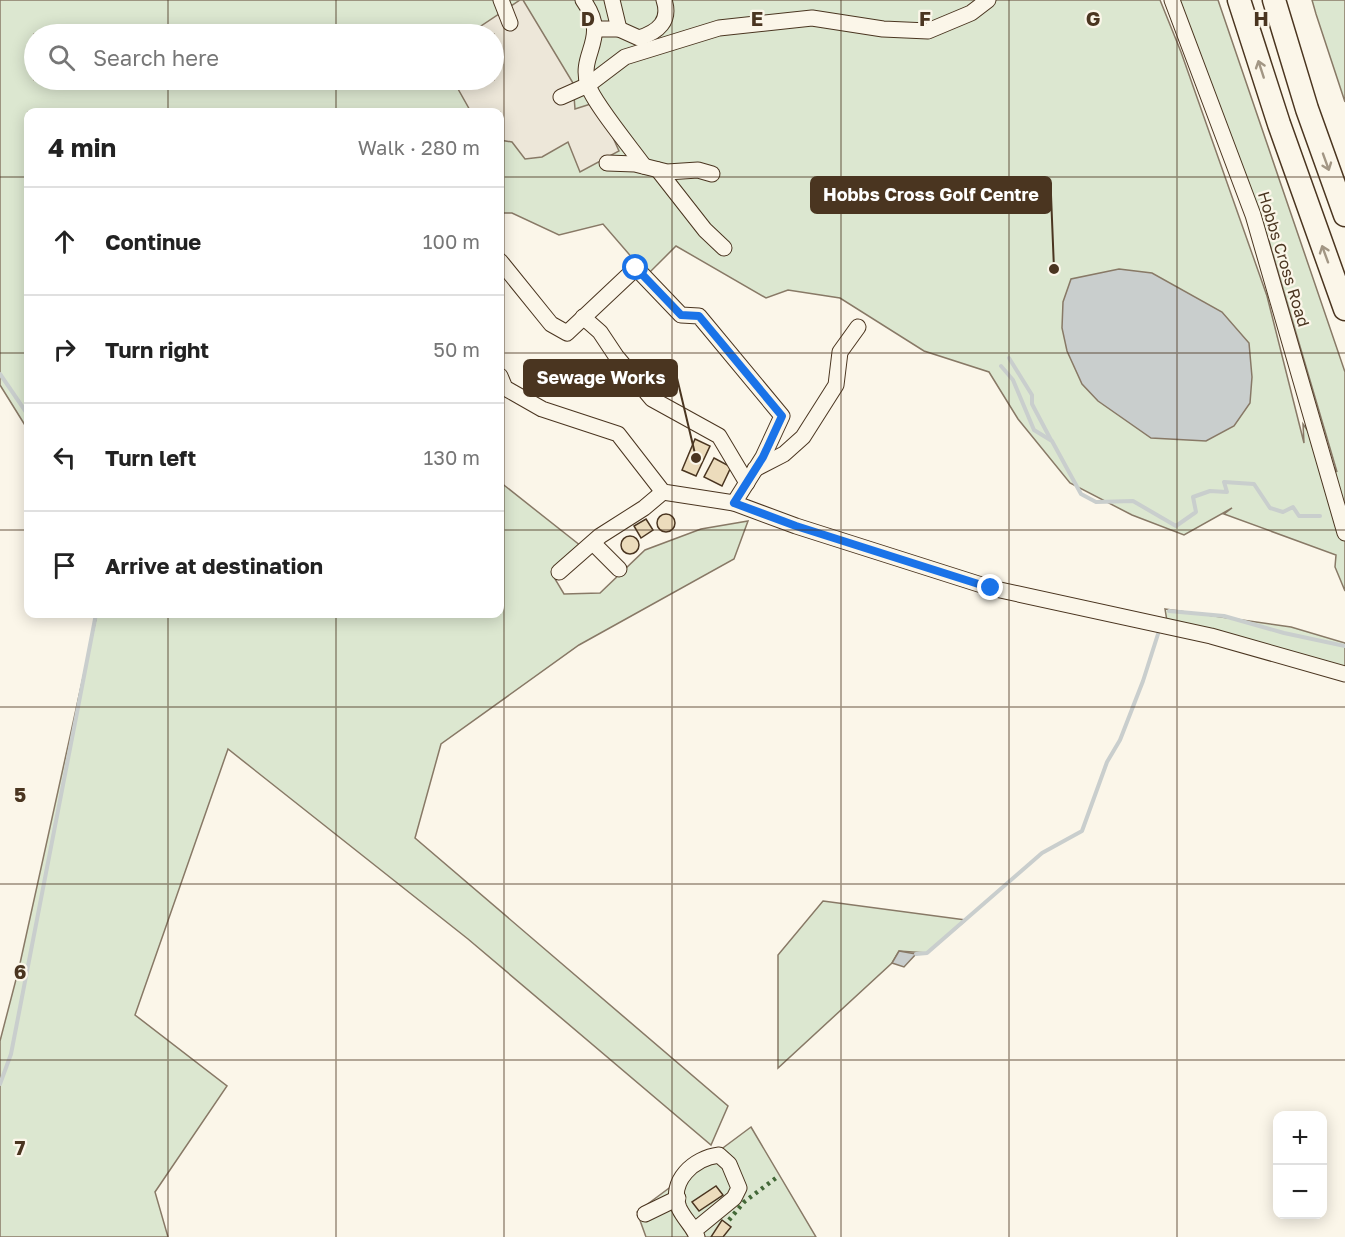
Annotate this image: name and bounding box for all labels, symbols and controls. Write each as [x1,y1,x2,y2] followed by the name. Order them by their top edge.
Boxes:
[581,6,595,30] text: D
[751,6,763,30] text: E
[919,6,931,30] text: F
[1086,6,1100,30] text: G
[1253,6,1269,30] text: H
[24,24,504,90] search box
[45,41,78,74] icon: search
[93,44,219,71] text: Search here
[1255,60,1266,79] one-way arrow
[48,132,116,163] text: 4 min
[358,135,480,159] text: Walk · 280 m
[1321,152,1332,171] one-way arrow
[811,177,1051,213] callout: Hobbs Cross Golf Centre
[823,183,1039,205] text: Hobbs Cross Golf Centre
[1254,189,1314,329] street label: Hobbs Cross Road
[48,225,81,258] icon: ahead
[105,228,201,255] text: Continue
[423,229,480,253] text: 100 m
[1319,245,1330,264] one-way arrow
[622,254,648,280] route start
[48,333,81,366] icon: right
[105,336,209,363] text: Turn right
[433,337,480,361] text: 50 m
[524,360,677,396] callout: Sewage Works
[536,366,666,388] text: Sewage Works
[48,441,81,474] icon: left
[105,444,196,471] text: Turn left
[424,445,480,469] text: 130 m
[48,549,81,582] icon: arrive
[105,552,323,579] text: Arrive at destination
[977,574,1003,600] route end
[14,782,26,806] text: 5
[14,959,26,983] text: 6
[1273,1111,1327,1219] map controls
[1273,1111,1327,1165] button: +
[15,1135,26,1159] text: 7
[1273,1165,1327,1219] button: −

